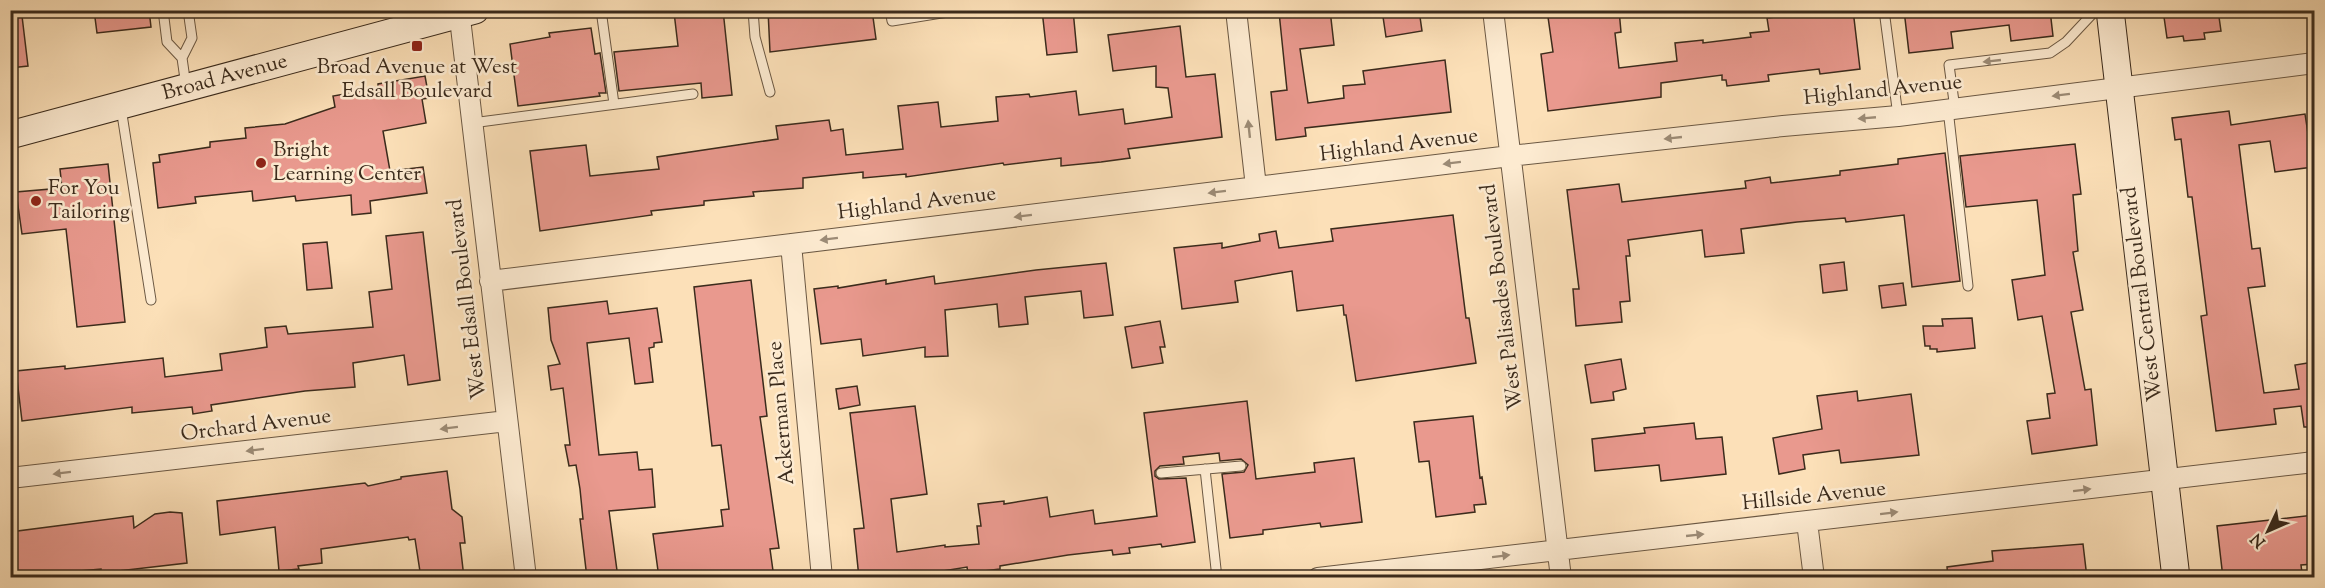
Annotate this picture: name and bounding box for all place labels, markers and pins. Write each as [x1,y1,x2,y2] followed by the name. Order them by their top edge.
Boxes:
[410,39,424,53] marker: Broad Avenue at West Edsall Boulevard
[317,53,517,107] place label: Broad Avenue at West Edsall Boulevard
[273,136,421,190] place label: Bright Learning Center
[254,156,268,170] marker: Bright Learning Center
[48,174,130,228] place label: For You Tailoring
[29,194,43,208] marker: For You Tailoring

